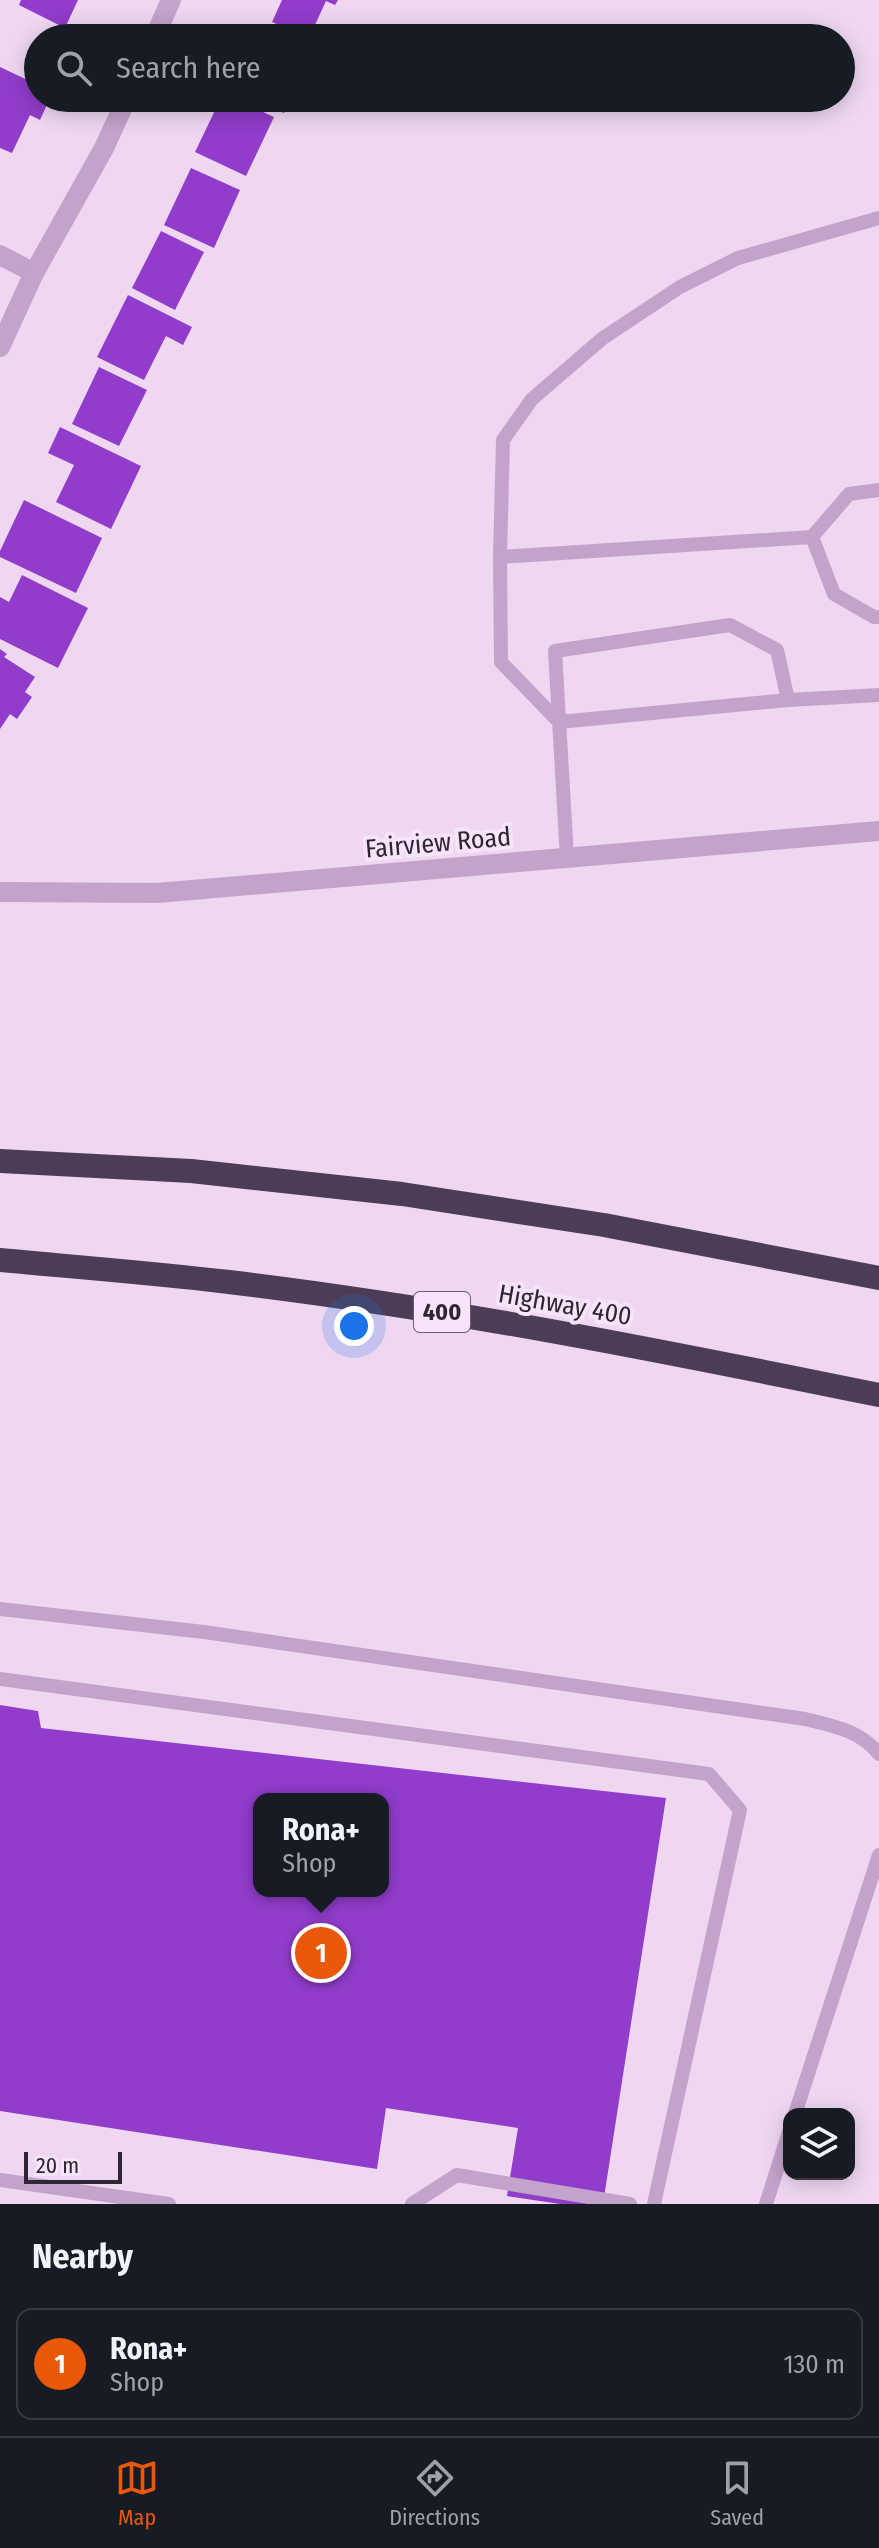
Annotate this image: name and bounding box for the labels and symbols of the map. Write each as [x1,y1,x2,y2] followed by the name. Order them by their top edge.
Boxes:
[364,821,512,865] street label: Fairview Road
[496,1278,634,1332] street label: Highway 400
[414,1292,470,1332] road number: 400
[334,1306,374,1346] your location
[295,1923,347,1983] pin: 1
[24,2148,122,2184] scale bar

